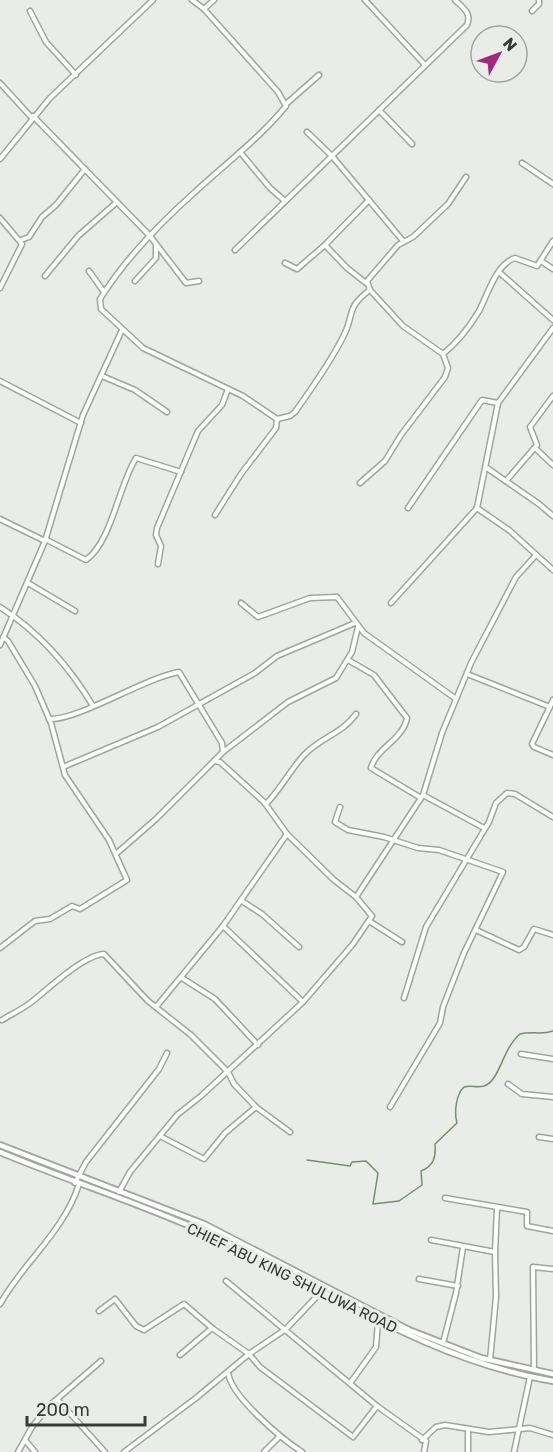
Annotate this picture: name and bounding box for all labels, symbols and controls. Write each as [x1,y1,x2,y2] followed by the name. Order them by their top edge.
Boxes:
[469,24,529,84] north arrow
[499,34,521,55] text: N
[184,1219,400,1337] street label: CHIEF ABU KING SHULUWA ROAD
[27,1389,146,1427] scale bar
[36,1399,90,1421] text: 200 m

